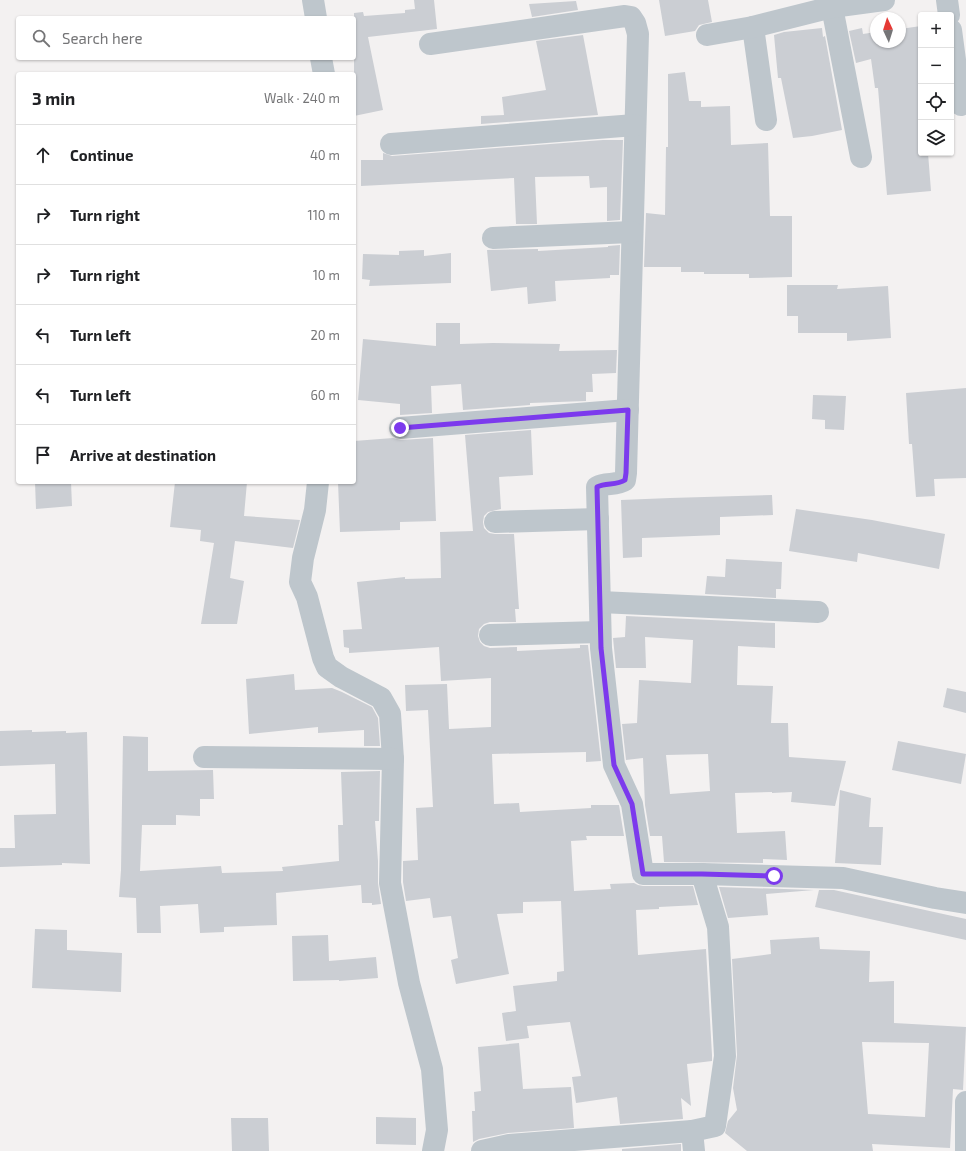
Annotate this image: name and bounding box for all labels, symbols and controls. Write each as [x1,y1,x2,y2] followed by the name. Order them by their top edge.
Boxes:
[870,12,906,48] north arrow
[918,12,954,156] map controls
[918,12,954,48] button: +
[16,16,356,60] search box
[30,27,52,49] icon: search
[62,29,143,47] text: Search here
[918,48,954,84] button: −
[918,84,954,120] button: locate
[32,88,75,108] text: 3 min
[264,90,340,106] text: Walk · 240 m
[918,120,954,156] button: layers
[32,144,54,166] icon: ahead
[70,146,133,164] text: Continue
[310,147,340,163] text: 40 m
[32,204,54,226] icon: right
[70,206,140,224] text: Turn right
[308,207,340,223] text: 110 m
[32,264,54,286] icon: right
[70,266,140,284] text: Turn right
[313,267,340,283] text: 10 m
[32,324,54,346] icon: left
[70,326,131,344] text: Turn left
[311,327,340,343] text: 20 m
[32,384,54,406] icon: left
[70,386,131,404] text: Turn left
[310,387,340,403] text: 60 m
[391,419,409,437] route end
[32,444,54,466] icon: arrive
[70,446,216,464] text: Arrive at destination
[765,867,783,885] route start

